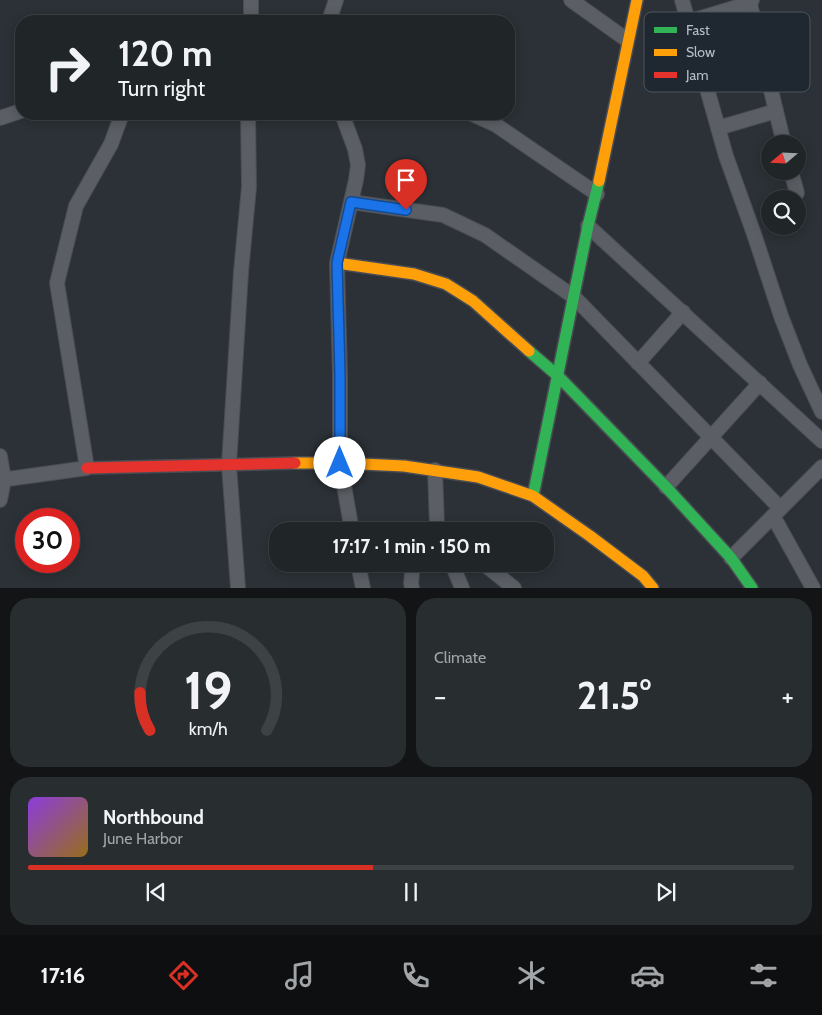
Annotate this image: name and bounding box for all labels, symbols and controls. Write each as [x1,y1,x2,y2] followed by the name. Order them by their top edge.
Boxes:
[644,12,810,92] legend
[686,21,710,39] text: Fast
[118,32,212,75] text: 120 m
[35,35,100,100] icon: right
[686,43,715,61] text: Slow
[685,66,708,84] text: Jam
[118,75,205,102] text: Turn right
[761,135,806,180] north arrow
[761,135,806,235] map controls
[385,159,427,210] pin
[392,166,420,194] icon: arrive
[761,190,806,235] button: search
[313,436,365,488] position arrow
[15,508,80,573] speed limit sign: 30
[333,535,490,558] text: 17:17 · 1 min · 150 m
[434,648,486,667] text: Climate
[184,659,232,722] text: 19
[577,672,651,719] text: 21.5°
[434,679,446,713] text: −
[782,679,794,713] text: +
[188,718,228,739] text: km/h
[103,806,204,829] text: Northbound
[103,829,183,848] text: June Harbor
[142,878,170,906] icon: previous
[397,878,425,906] icon: pause
[652,878,680,906] icon: next
[166,958,201,993] icon: directions
[282,958,317,993] icon: music
[398,958,433,993] icon: phone
[514,958,549,993] icon: climate
[630,958,665,993] icon: car
[746,958,781,993] icon: filters
[41,962,85,989] text: 17:16

